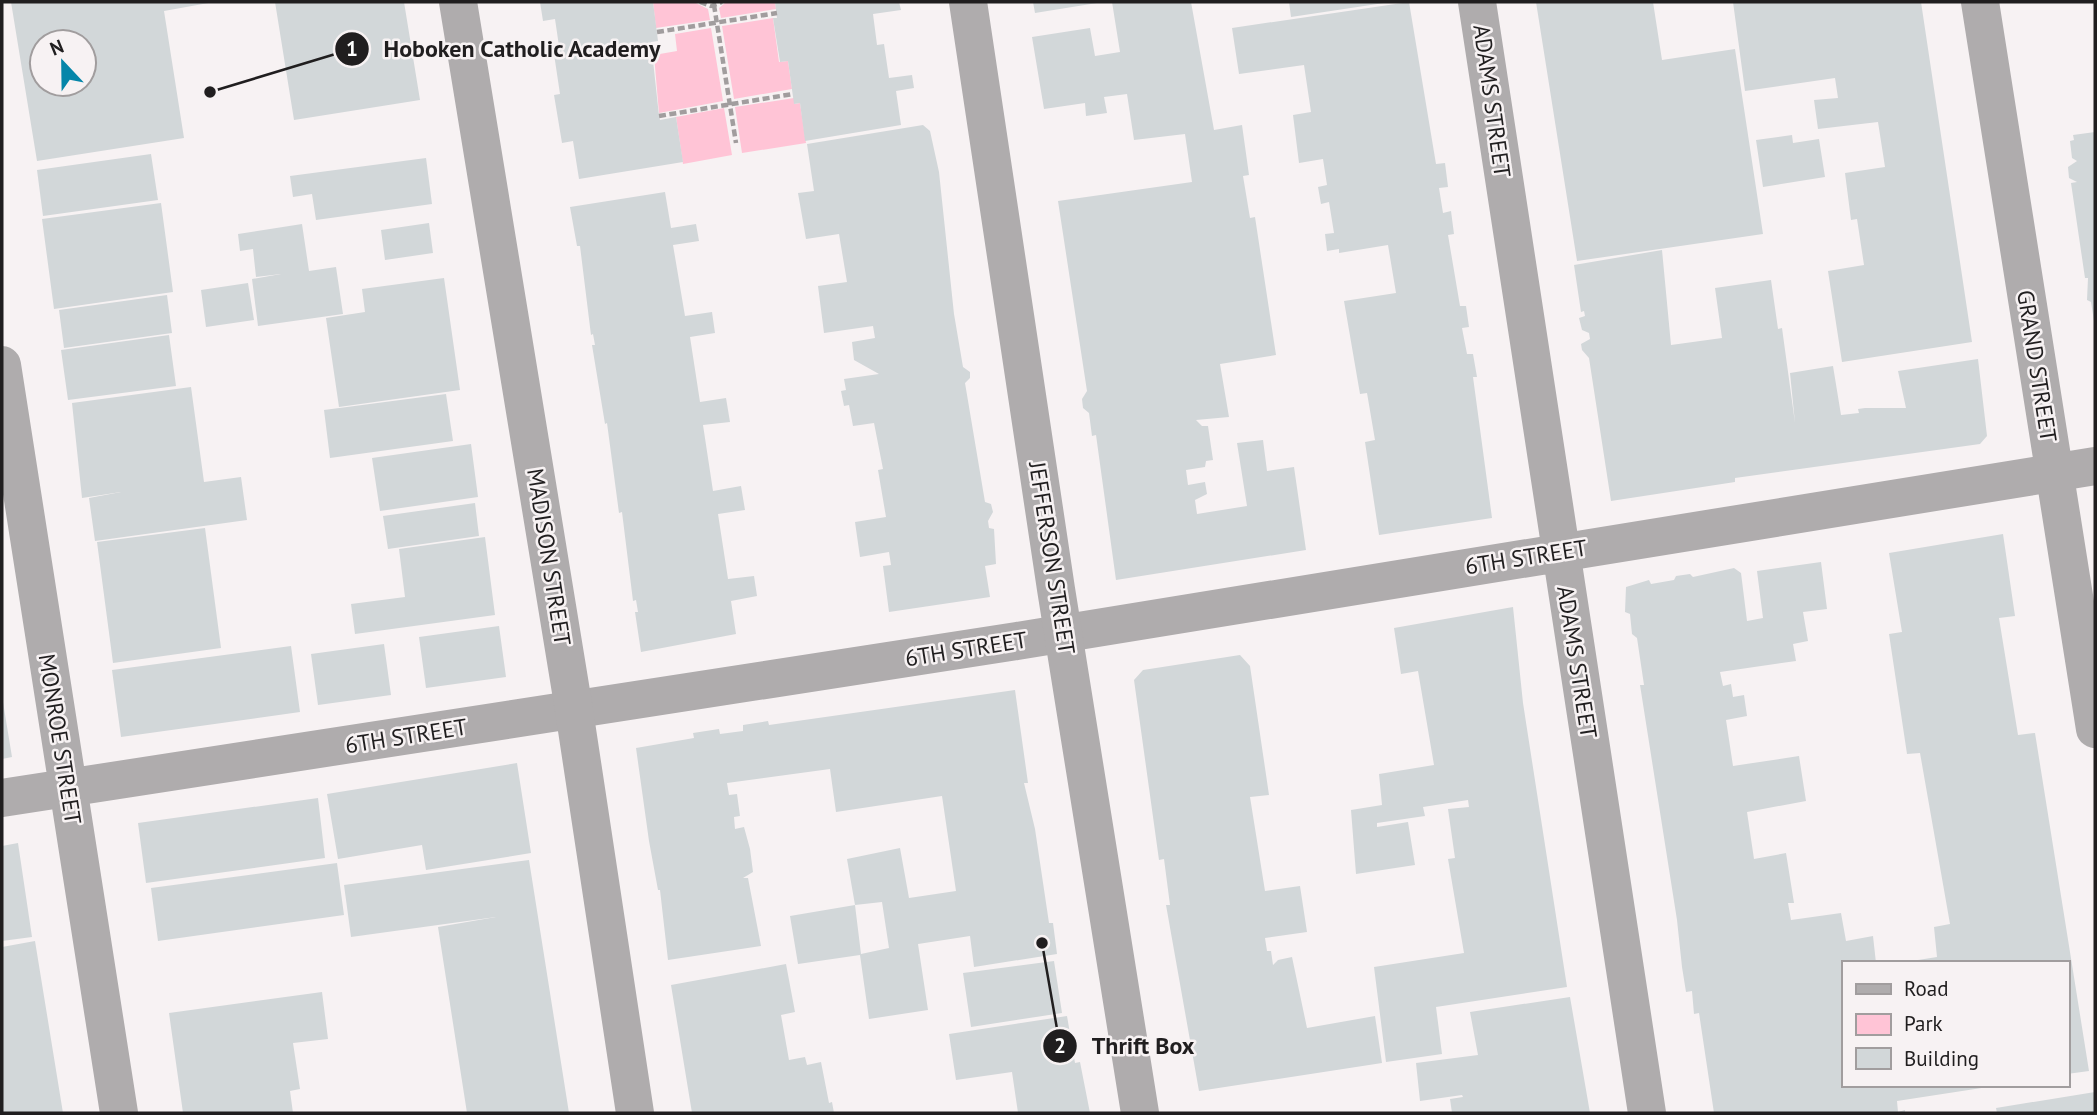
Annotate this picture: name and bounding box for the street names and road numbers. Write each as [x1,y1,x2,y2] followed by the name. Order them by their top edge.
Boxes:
[1467,23,1518,179] street label: ADAMS STREET
[2011,288,2064,444] street label: GRAND STREET
[1023,459,1082,656] street label: JEFFERSON STREET
[521,466,578,648] street label: MADISON STREET
[1463,533,1589,580] street label: 6TH STREET
[1551,584,1604,740] street label: ADAMS STREET
[903,625,1029,672] street label: 6TH STREET
[33,652,88,827] street label: MONROE STREET
[343,712,469,759] street label: 6TH STREET

